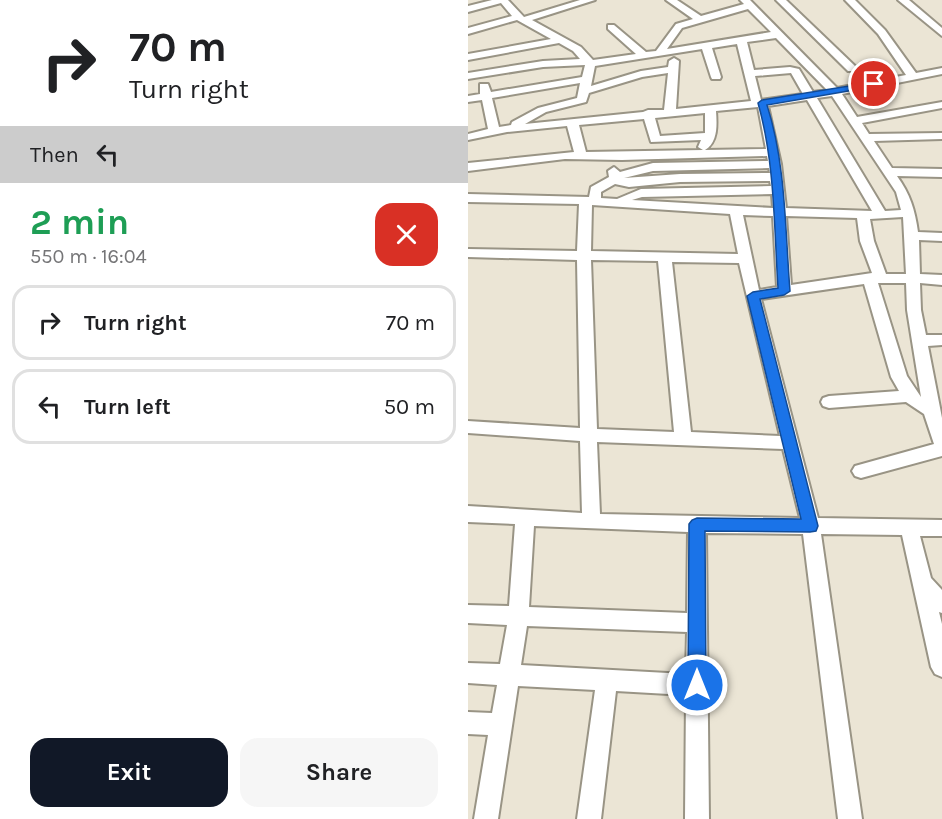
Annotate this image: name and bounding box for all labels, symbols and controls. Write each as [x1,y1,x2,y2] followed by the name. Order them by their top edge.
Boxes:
[129,22,227,72] text: 70 m
[30,24,108,102] icon: right
[848,58,899,109] pin
[857,67,890,100] icon: arrive
[129,73,249,105] text: Turn right
[91,138,124,171] icon: left
[30,142,79,168] text: Then
[30,201,129,243] text: 2 min
[375,203,438,266] button: close
[30,245,147,268] text: 550 m · 16:04
[33,306,66,339] icon: right
[84,310,187,336] text: Turn right
[386,310,435,336] text: 70 m
[33,390,66,423] icon: left
[84,394,171,420] text: Turn left
[384,394,435,420] text: 50 m
[665,653,729,717] position arrow
[30,738,228,807] button: Exit
[240,738,438,807] button: Share

